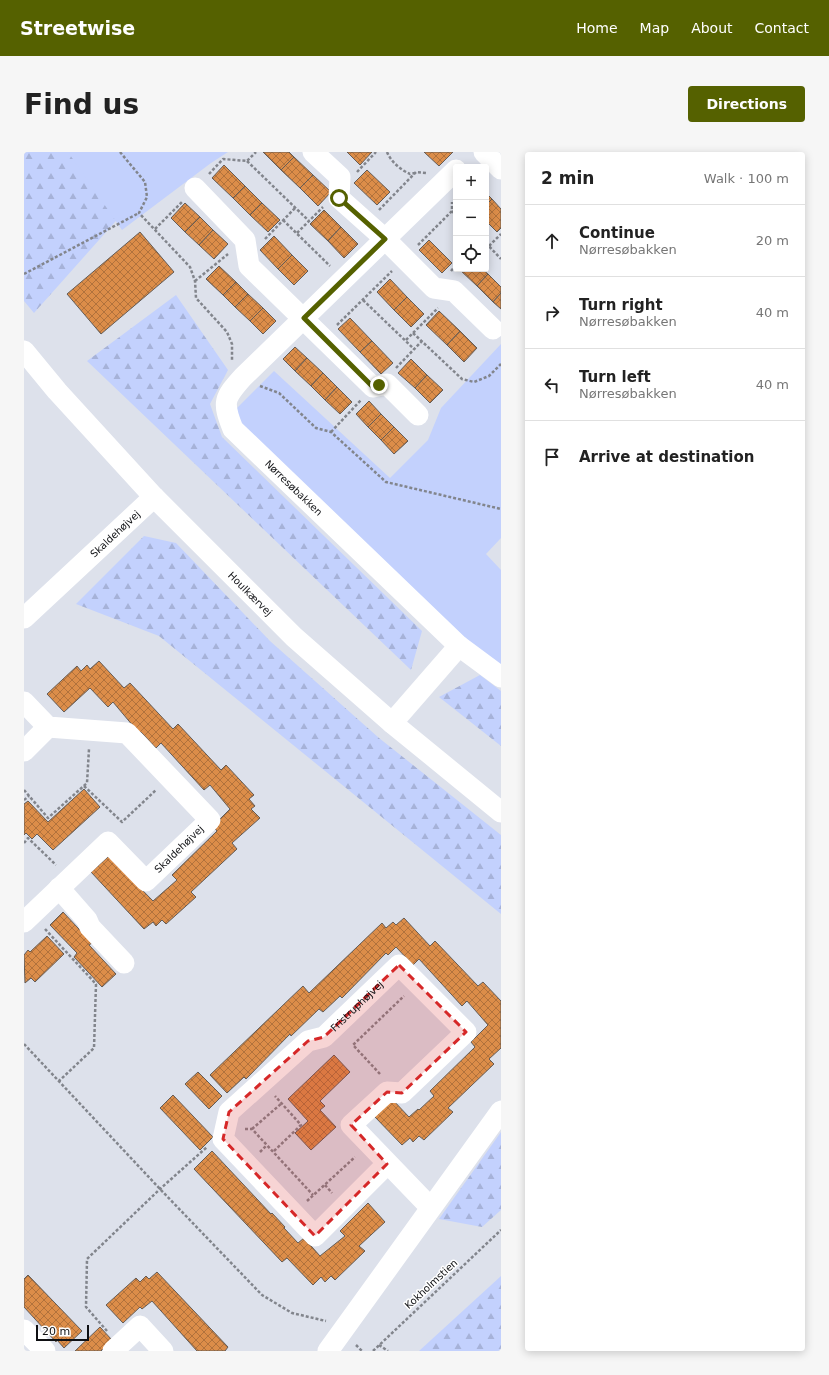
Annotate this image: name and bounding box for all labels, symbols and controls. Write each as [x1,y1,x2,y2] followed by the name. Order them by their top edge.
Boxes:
[20,17,135,39] text: Streetwise
[576,20,618,36] text: Home
[640,20,669,36] text: Map
[691,20,733,36] text: About
[755,20,809,36] text: Contact
[688,86,805,122] button: Directions
[24,88,139,121] text: Find us
[453,164,489,272] map controls
[453,164,489,200] button: +
[541,168,594,188] text: 2 min
[704,171,789,186] text: Walk · 100 m
[330,189,348,207] route start
[453,200,489,236] button: −
[579,224,655,242] text: Continue
[541,230,563,252] icon: ahead
[756,233,789,248] text: 20 m
[453,236,489,272] button: locate
[579,242,677,257] text: Nørresøbakken
[579,296,663,314] text: Turn right
[541,302,563,324] icon: right
[756,305,789,320] text: 40 m
[579,314,677,329] text: Nørresøbakken
[579,368,651,386] text: Turn left
[541,374,563,396] icon: left
[370,376,388,394] route end
[756,377,789,392] text: 40 m
[579,386,677,401] text: Nørresøbakken
[541,446,563,468] icon: arrive
[579,448,754,466] text: Arrive at destination
[263,458,325,518] street label: Nørresøbakken
[88,508,142,559] street label: Skaldehøjvej
[226,569,275,618] street label: Houlkærvej
[152,823,206,875] street label: Skaldehøjvej
[328,978,385,1033] street label: Fristruphøjvej
[403,1257,459,1311] street label: Kokholmstien
[36,1323,89,1342] scale bar
[42,1325,70,1338] text: 20 m

